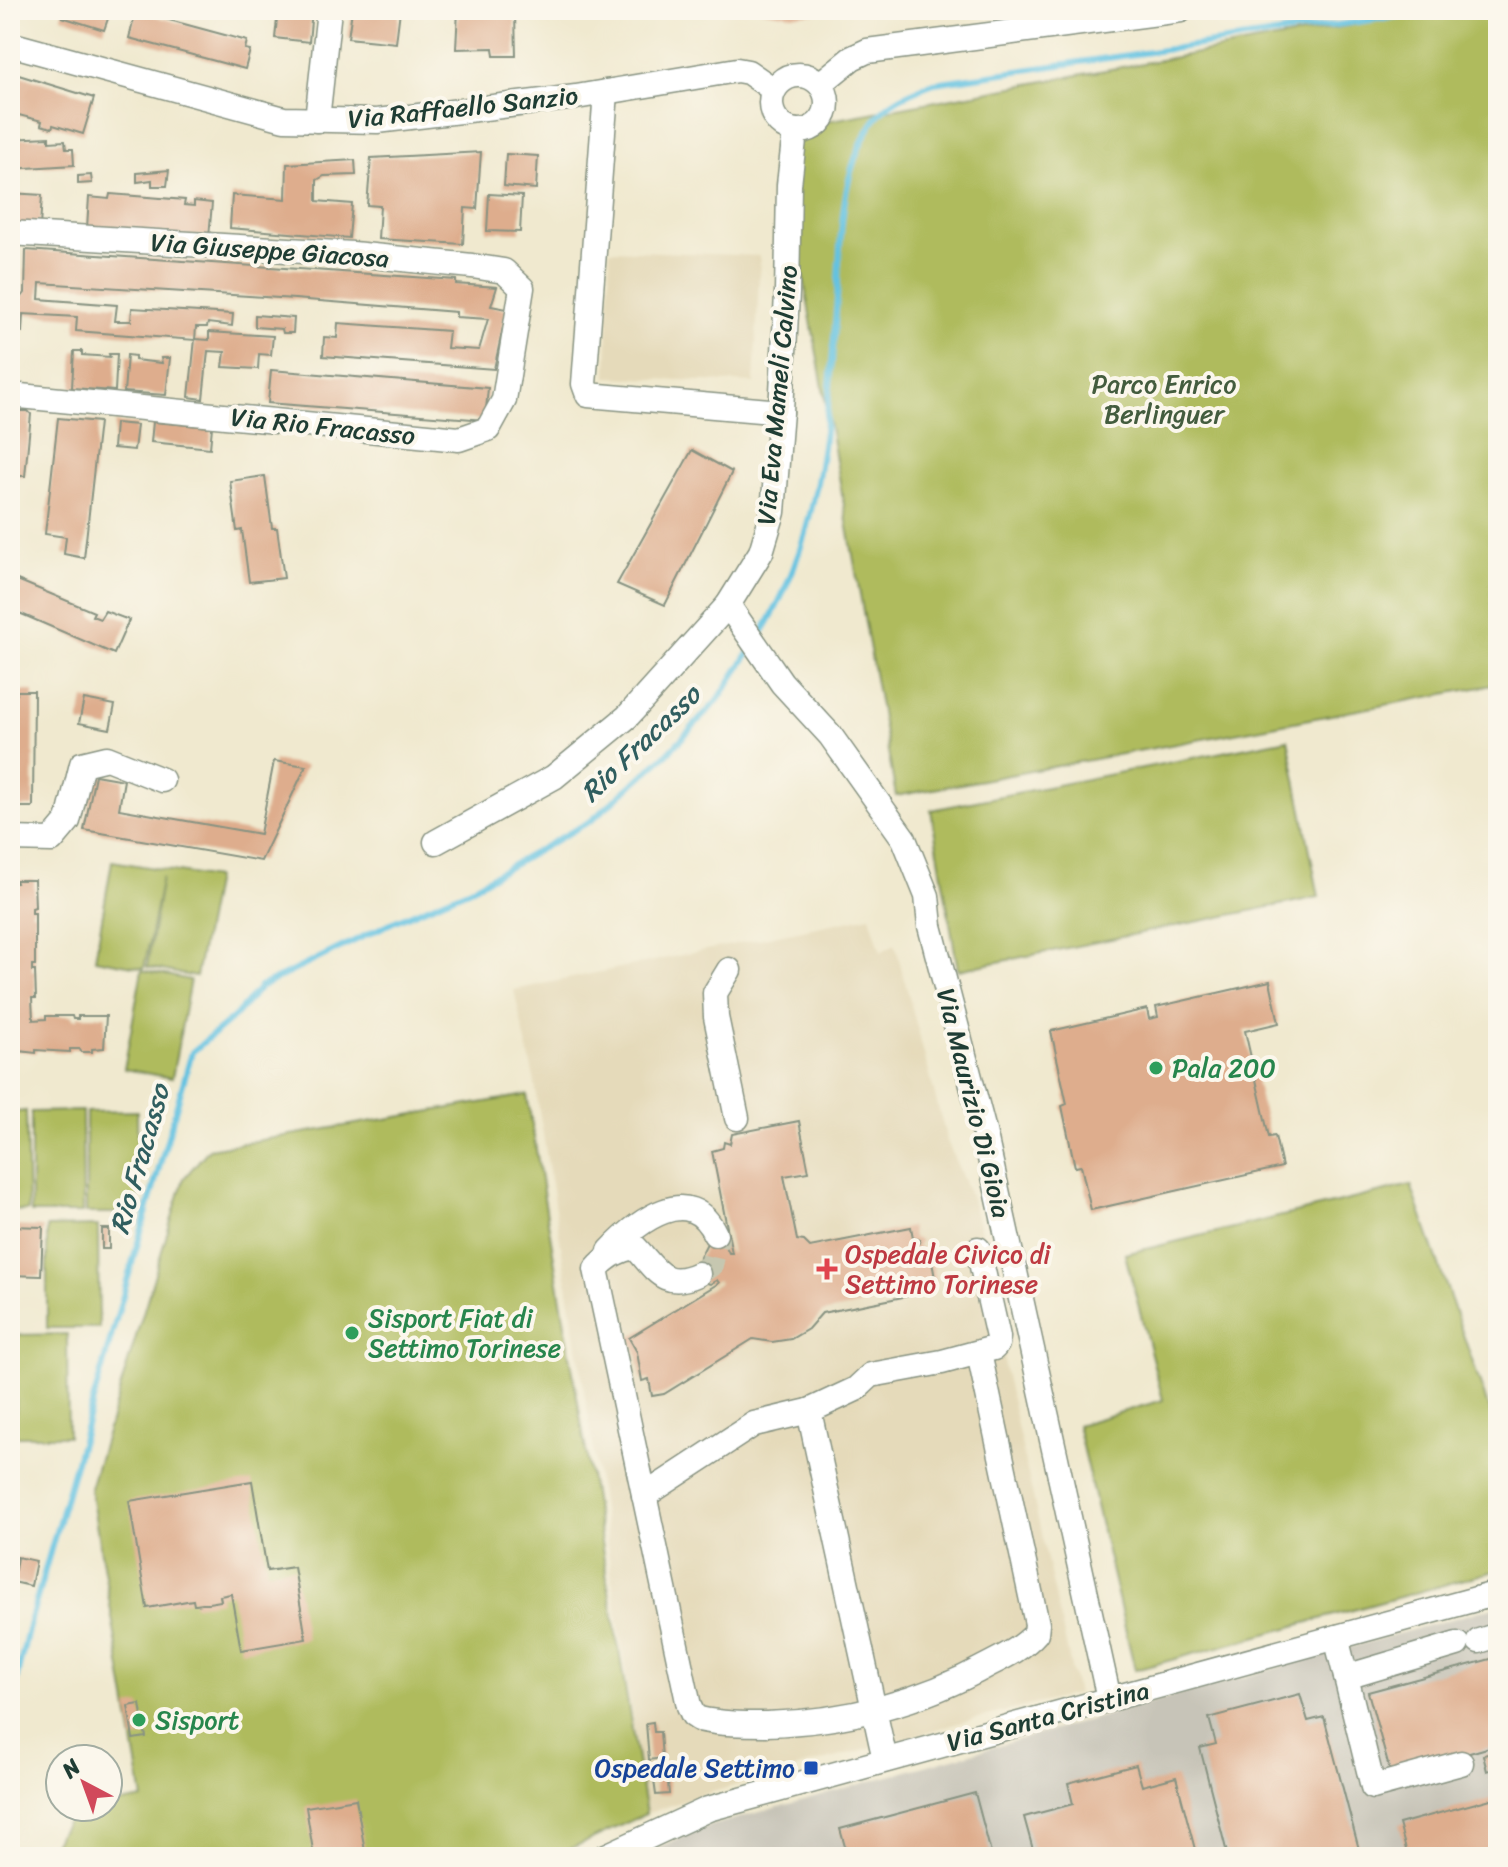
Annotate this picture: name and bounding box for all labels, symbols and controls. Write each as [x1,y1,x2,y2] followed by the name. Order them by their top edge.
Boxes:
[346,72,580,142] street label: Via Raffaello Sanzio
[149,219,391,281] street label: Via Giuseppe Giacosa
[743,263,811,527] street label: Via Eva Mameli Calvino
[1091,361,1237,437] park label: Parco Enrico Berlinguer
[229,393,417,459] street label: Via Rio Fracasso
[568,671,714,814] water label: Rio Fracasso
[923,983,1025,1223] street label: Via Maurizio Di Gioia
[1172,1045,1276,1091] place label: Pala 200
[1147,1059,1165,1077] marker: Pala 200
[95,1077,185,1240] water label: Rio Fracasso
[845,1231,1051,1307] place label: Ospedale Civico di Settimo Torinese
[816,1258,838,1280] marker: Ospedale Civico di Settimo Torinese
[368,1295,561,1371] place label: Sisport Fiat di Settimo Torinese
[343,1324,361,1342] marker: Sisport Fiat di Settimo Torinese
[942,1667,1154,1765] street label: Via Santa Cristina
[155,1697,239,1743] place label: Sisport
[130,1711,148,1729] marker: Sisport
[44,1743,124,1823] north arrow
[594,1745,795,1791] place label: Ospedale Settimo
[52,1748,90,1789] text: N
[802,1759,820,1777] marker: Ospedale Settimo

